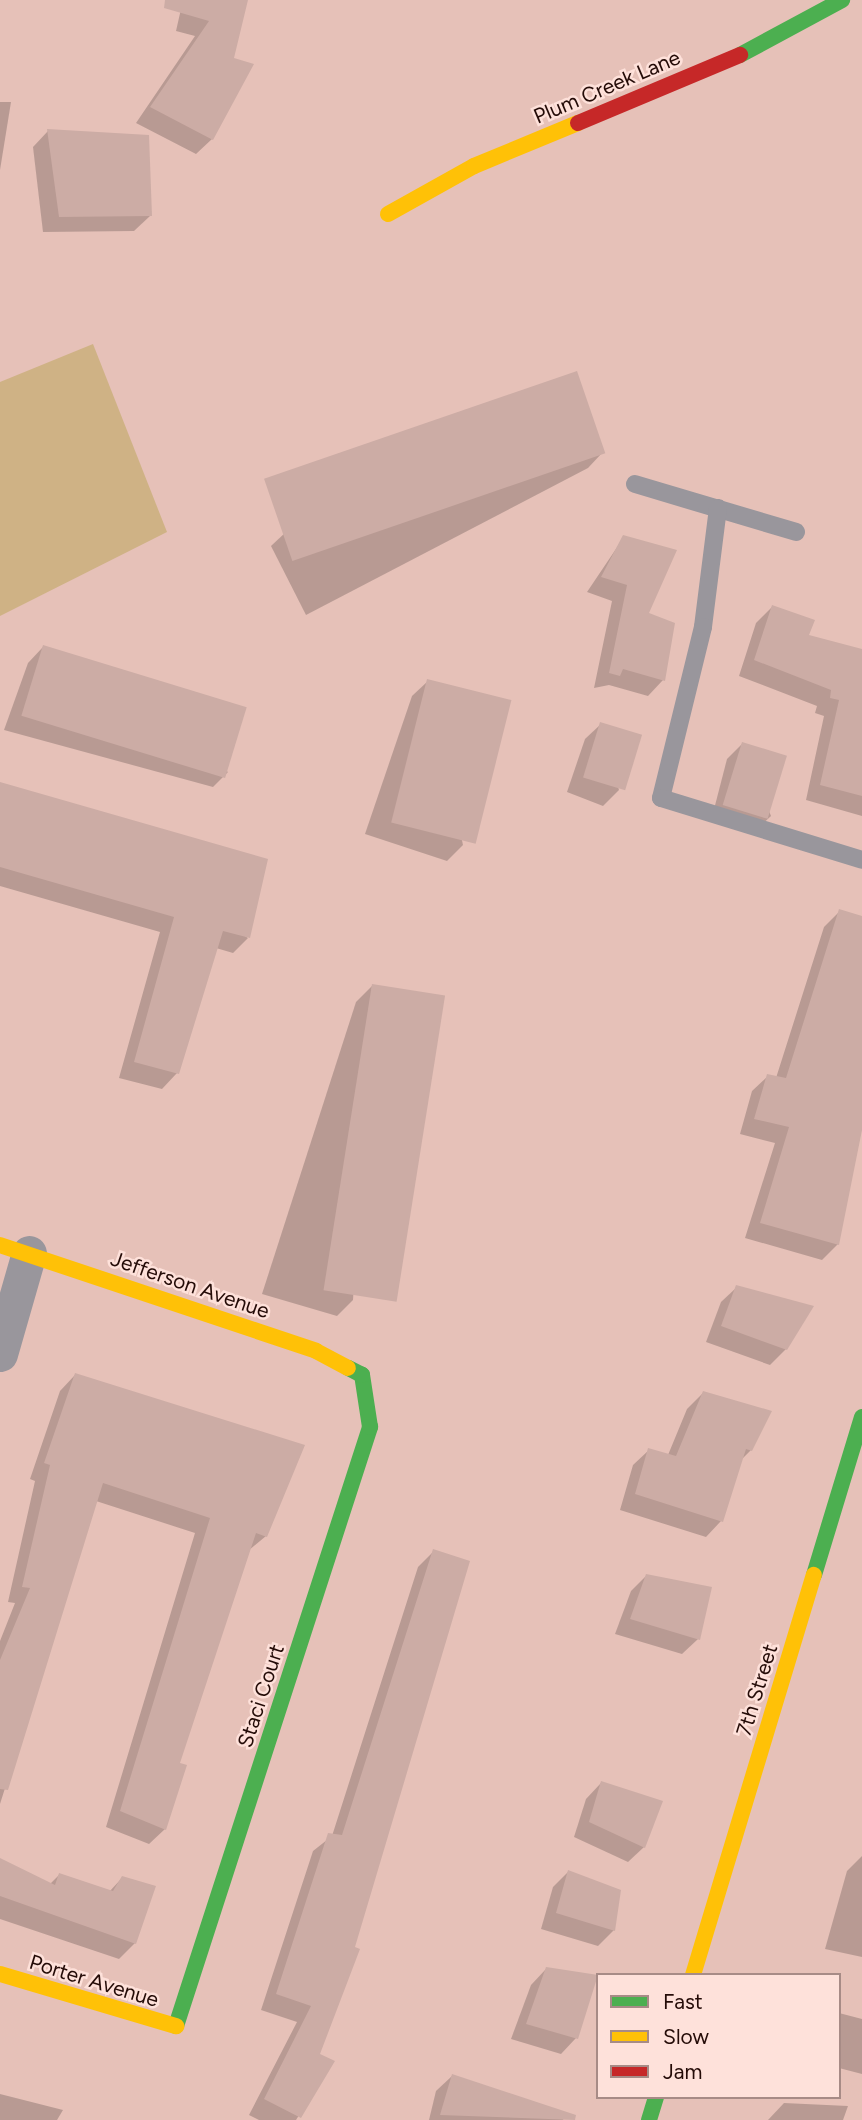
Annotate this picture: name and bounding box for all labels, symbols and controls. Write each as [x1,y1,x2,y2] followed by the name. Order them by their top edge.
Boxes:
[530,45,684,129] street label: Plum Creek Lane
[107,1246,273,1324] street label: Jefferson Avenue
[232,1641,290,1751] street label: Staci Court
[731,1641,783,1739] street label: 7th Street
[26,1949,162,2013] street label: Porter Avenue
[596,1973,841,2099] legend
[663,1989,703,2014] text: Fast
[663,2024,709,2049] text: Slow
[663,2059,702,2084] text: Jam

